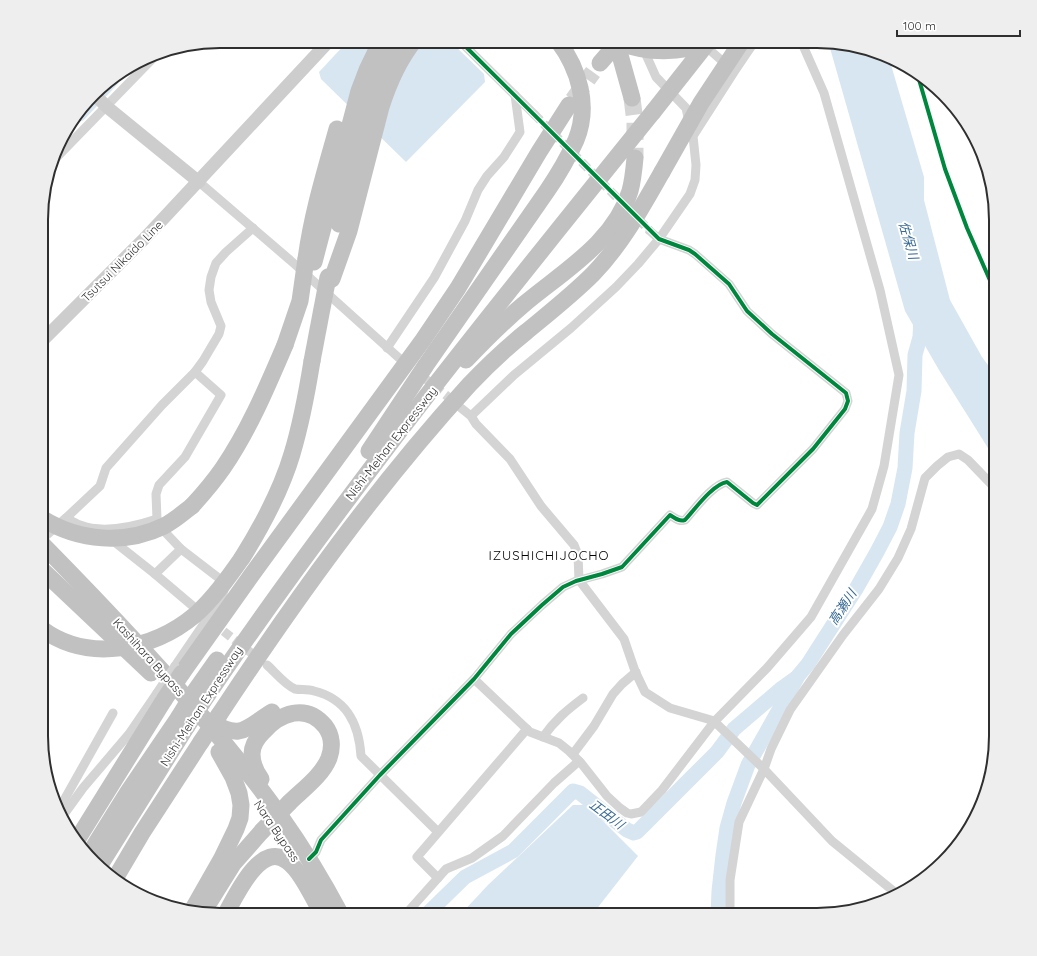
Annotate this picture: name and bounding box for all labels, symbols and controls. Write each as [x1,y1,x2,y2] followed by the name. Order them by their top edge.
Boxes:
[897,12,1020,38] scale bar
[903,18,936,33] text: 100 m
[78,217,166,305] street label: Tsutsui Nikaido Line
[896,219,923,263] water label: 佐保川
[342,383,440,503] street label: Nishi-Meihan Expressway
[489,547,609,563] district label: IZUSHICHIJOCHO
[825,585,860,628] water label: 高瀬川
[110,615,188,699] street label: Kashihara Bypass
[157,643,245,769] street label: Nishi-Meihan Expressway
[587,796,629,833] water label: 正田川
[251,797,303,865] street label: Nara Bypass

